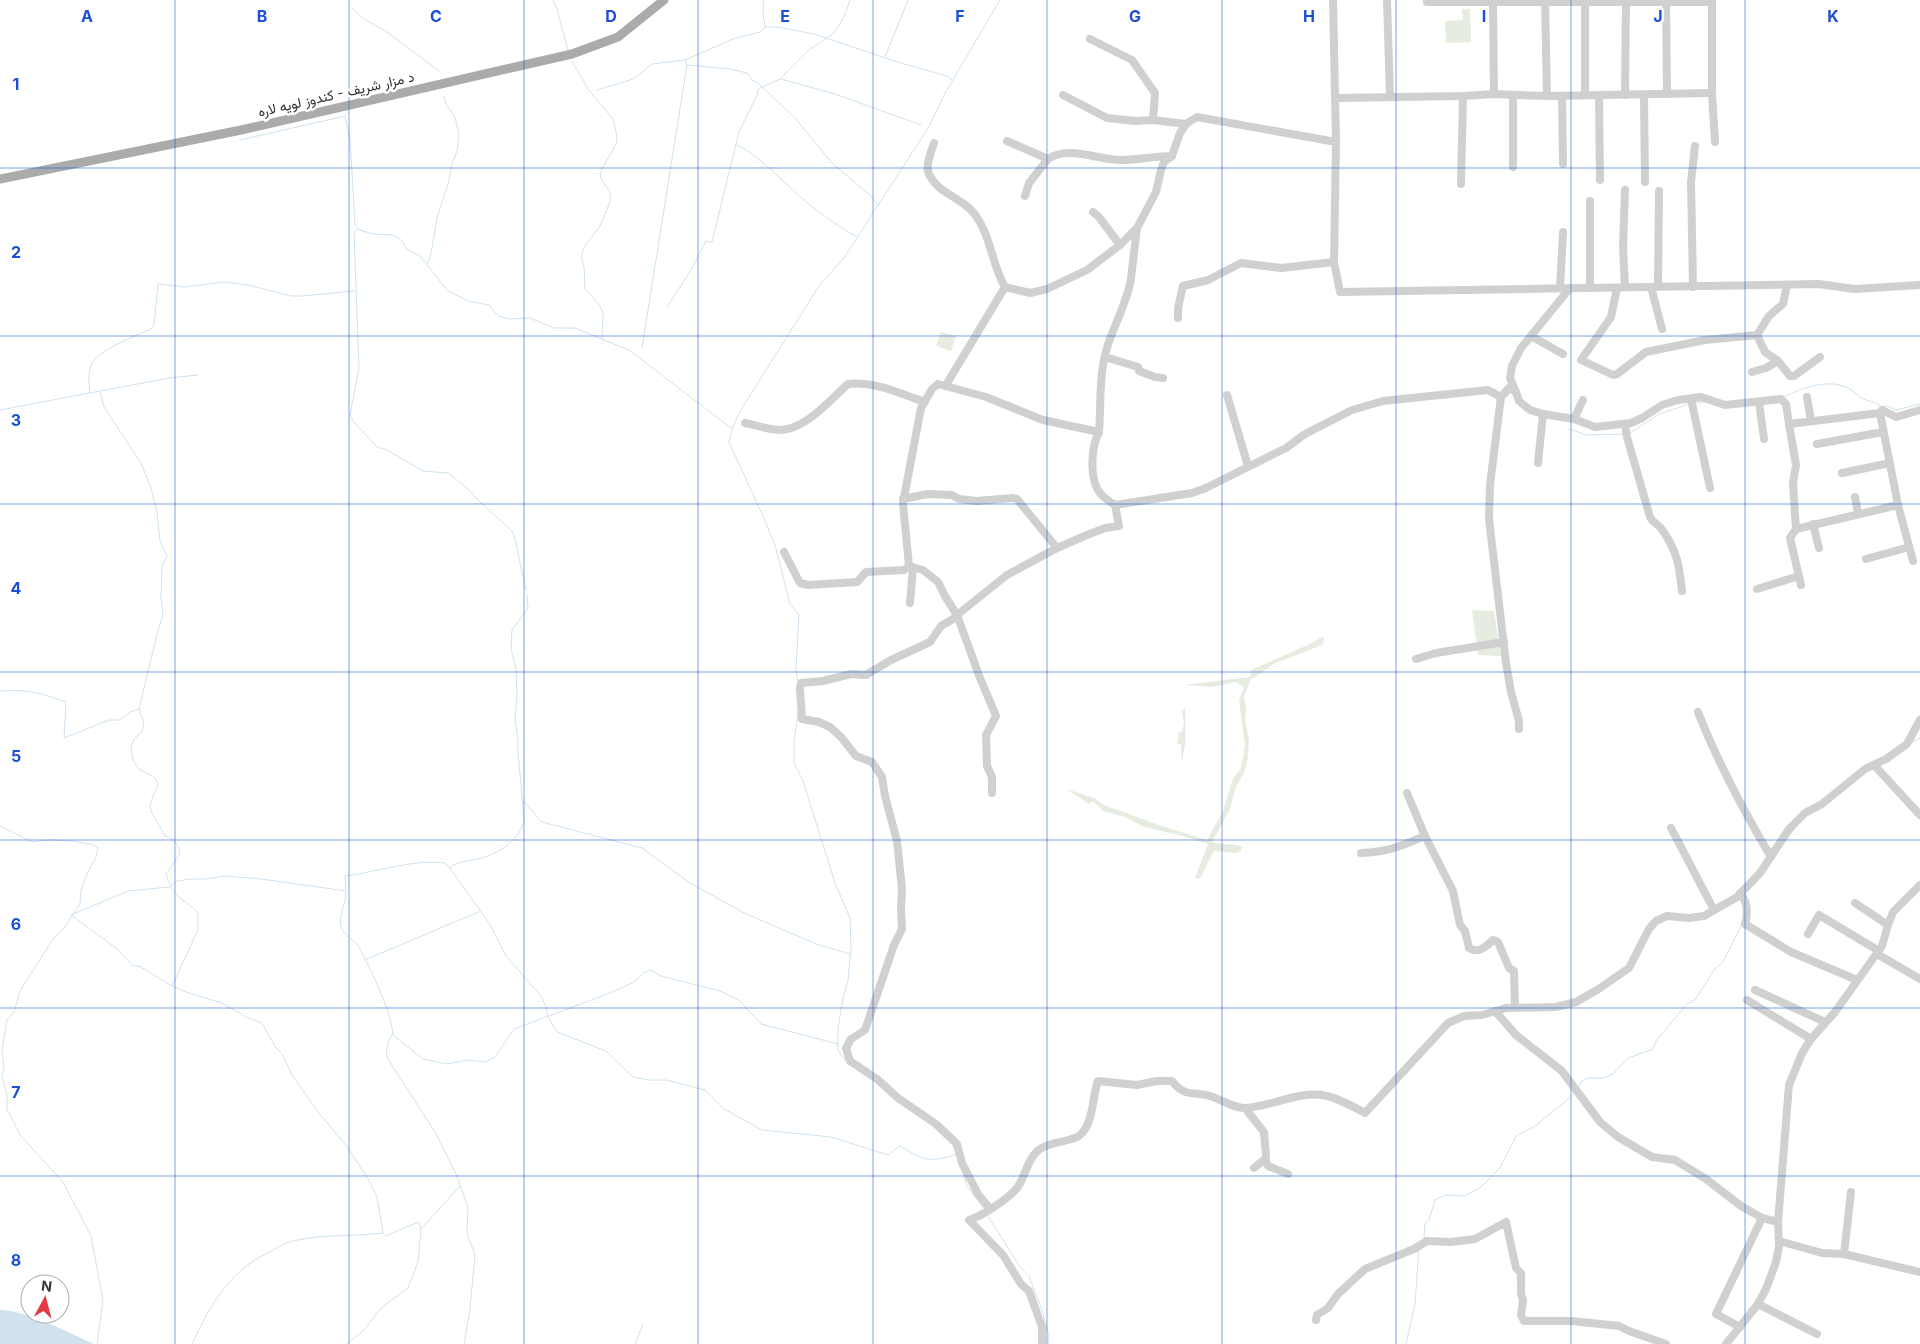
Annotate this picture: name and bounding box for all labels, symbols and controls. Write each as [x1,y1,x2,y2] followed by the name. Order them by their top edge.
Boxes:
[81,6,93,26] text: A
[257,6,267,26] text: B
[430,6,442,26] text: C
[605,6,617,26] text: D
[780,6,790,26] text: E
[955,6,965,26] text: F
[1129,6,1141,26] text: G
[1303,6,1315,26] text: H
[1482,6,1486,26] text: I
[1653,6,1663,26] text: J
[1827,6,1839,26] text: K
[256,67,416,121] street label: د مزار شریف - کندوز لویه لاره
[13,74,19,94] text: 1
[11,242,21,262] text: 2
[11,410,21,430] text: 3
[11,578,22,598] text: 4
[11,746,21,766] text: 5
[11,914,21,934] text: 6
[11,1082,21,1102] text: 7
[11,1250,21,1270] text: 8
[20,1274,70,1324] north arrow
[40,1277,53,1295] text: N

